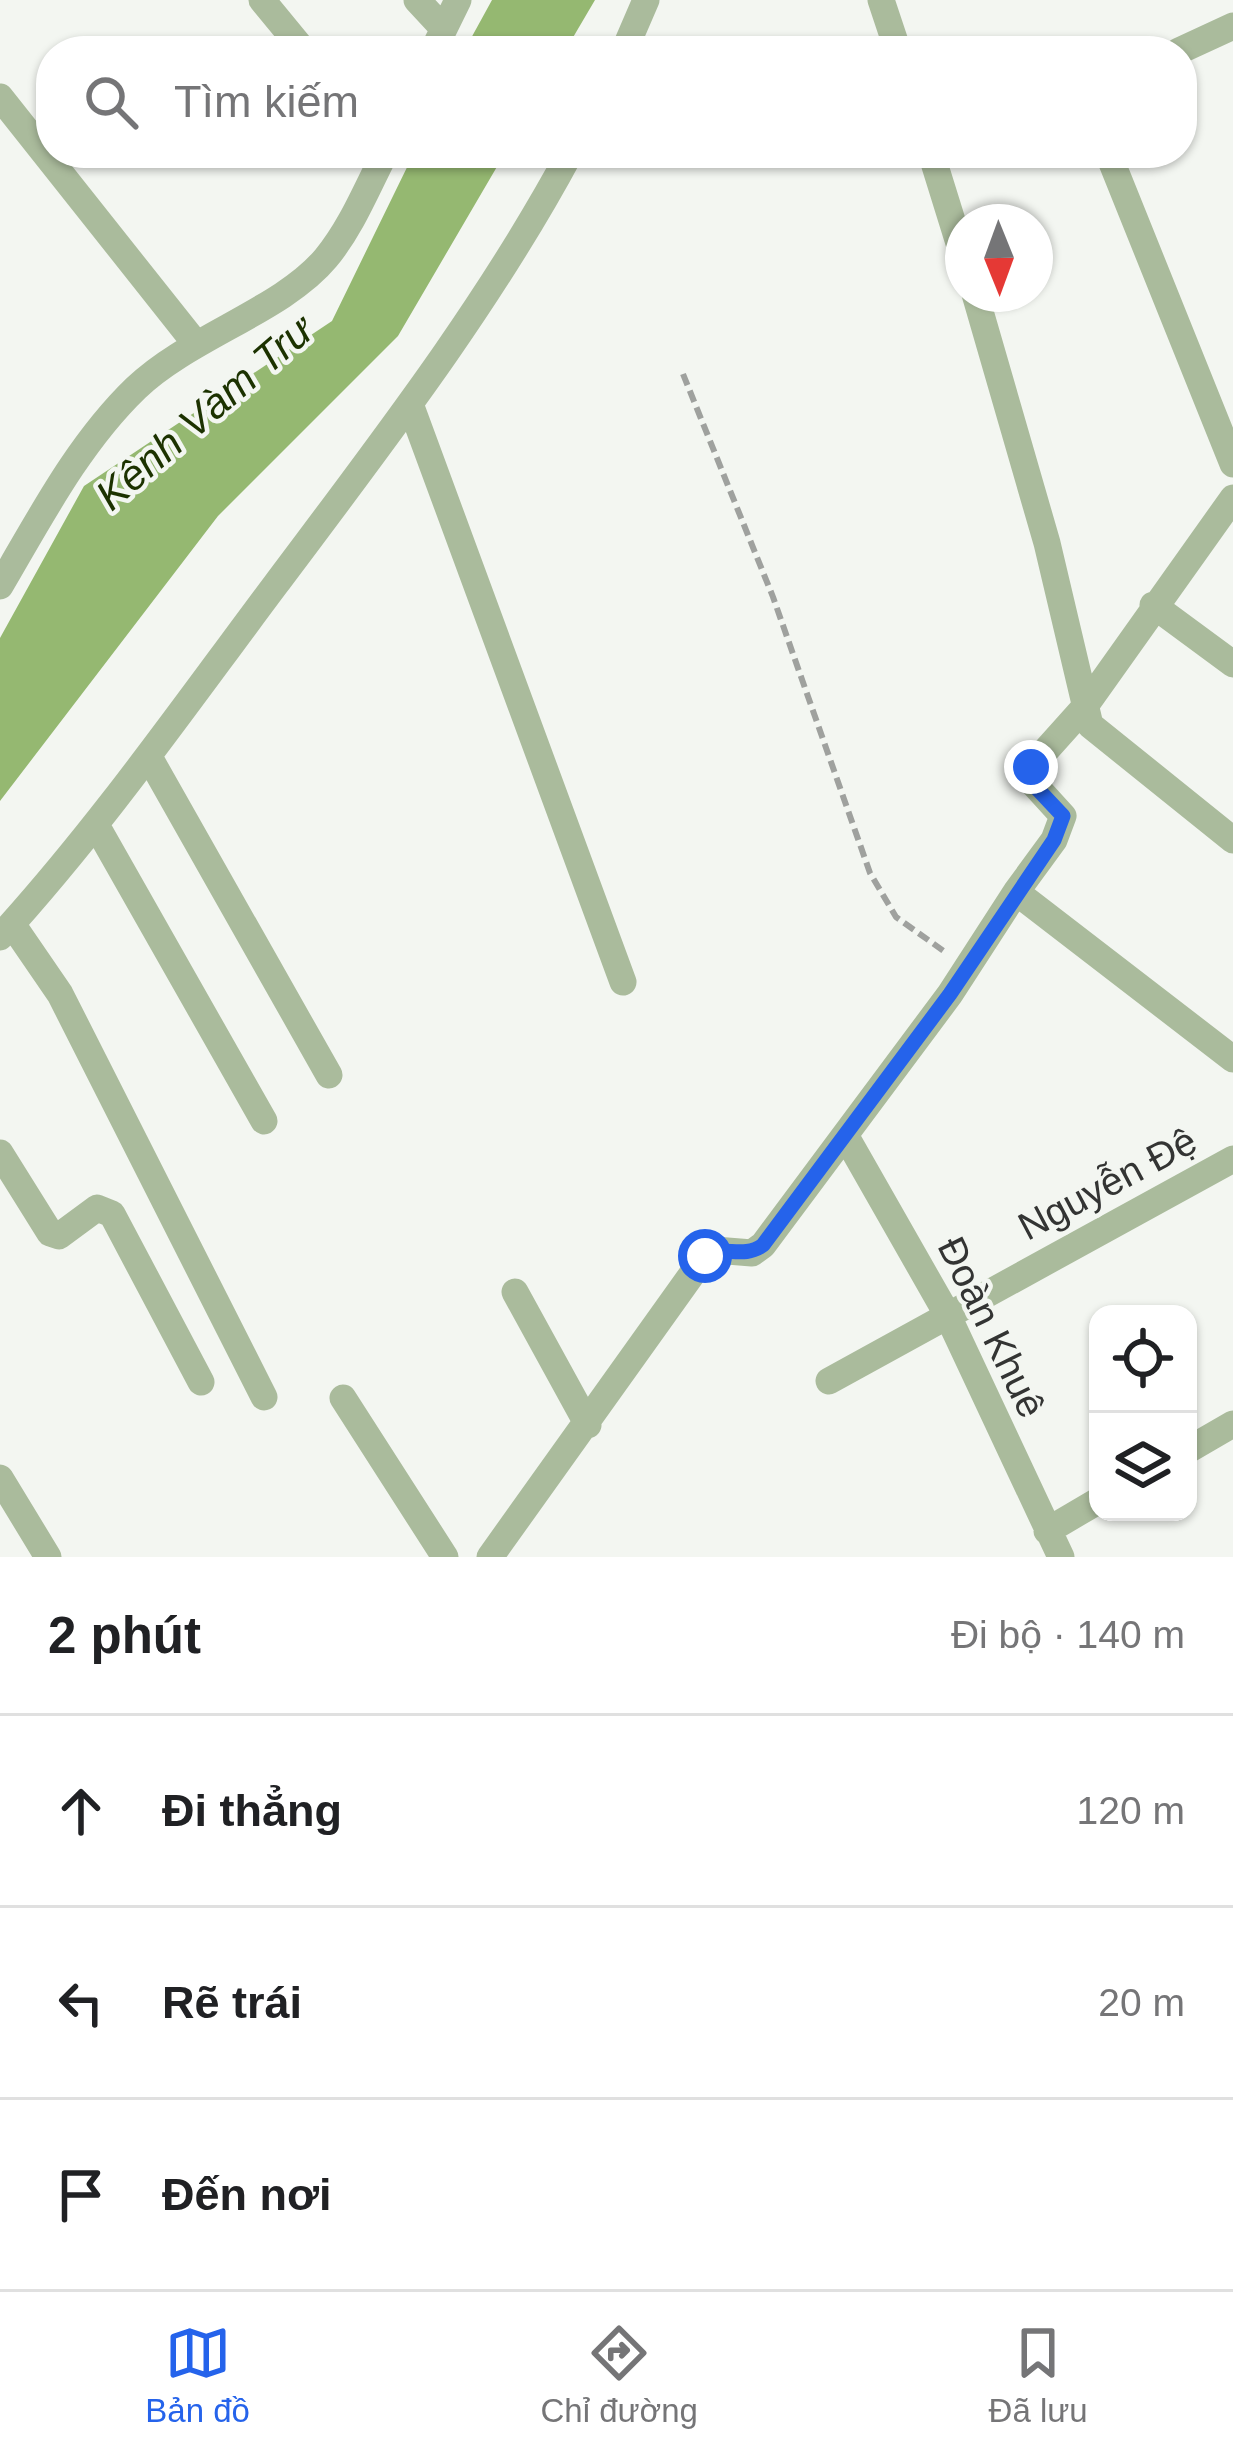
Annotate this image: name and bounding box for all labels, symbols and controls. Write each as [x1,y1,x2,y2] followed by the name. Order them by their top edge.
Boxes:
[36,36,1197,168] search box
[78,69,144,135] icon: search
[174,76,359,127] text: Tìm kiếm
[945,204,1053,312] north arrow
[87,304,325,519] water label: Kênh Vàm Trư
[1004,740,1058,794] route end
[1011,1119,1203,1248] street label: Nguyễn Đệ
[678,1229,732,1283] route start
[929,1230,1054,1424] street label: Đoàn Khuê
[1089,1305,1197,1521] map controls
[1089,1305,1197,1413] button: locate
[1089,1413,1197,1521] button: layers
[48,1607,201,1664] text: 2 phút
[951,1613,1185,1656] text: Đi bộ · 140 m
[48,1778,114,1844] icon: ahead
[162,1785,342,1836] text: Đi thẳng
[1077,1789,1185,1832] text: 120 m
[48,1970,114,2036] icon: left
[162,1977,302,2028] text: Rẽ trái
[1098,1981,1185,2024] text: 20 m
[48,2162,114,2228] icon: arrive
[162,2169,332,2220] text: Đến nơi
[145,2320,250,2430] tab: Bản đồ
[540,2320,698,2430] tab: Chỉ đường
[989,2320,1088,2430] tab: Đã lưu

